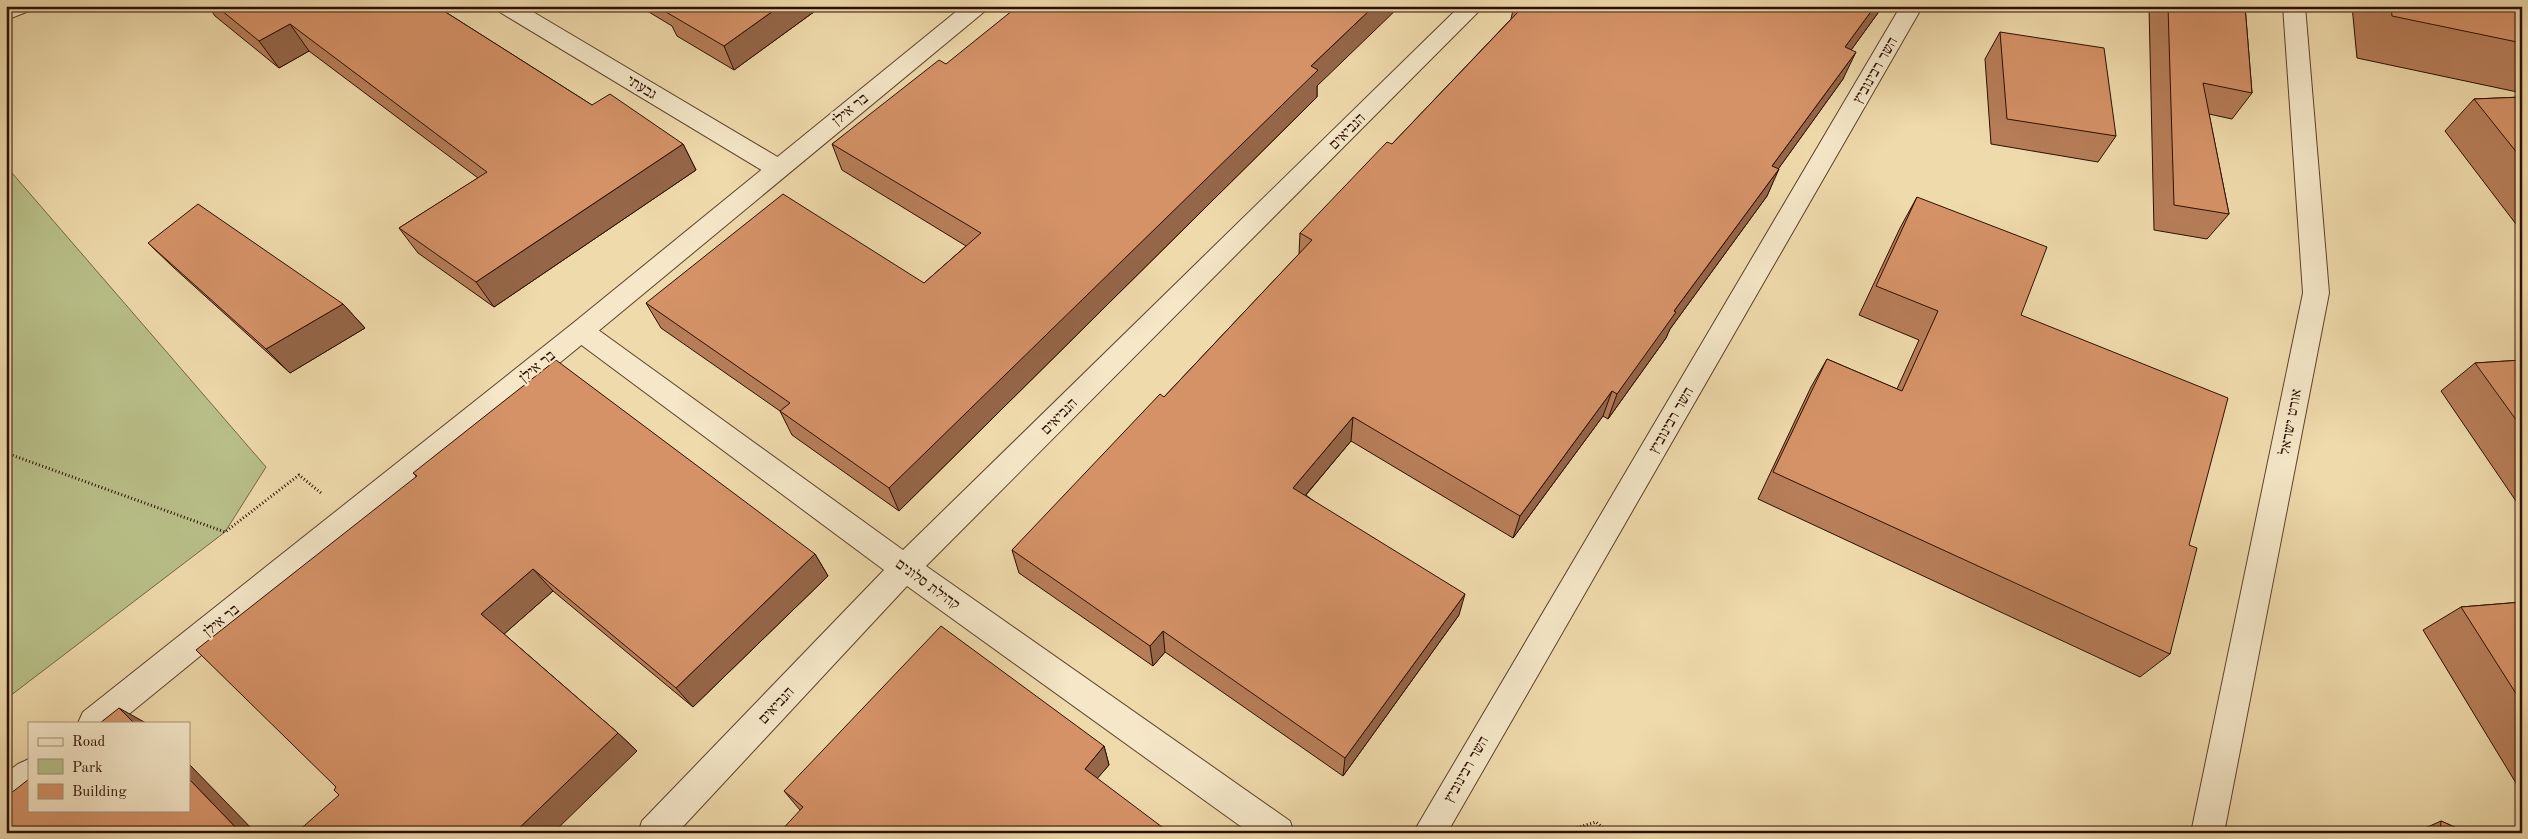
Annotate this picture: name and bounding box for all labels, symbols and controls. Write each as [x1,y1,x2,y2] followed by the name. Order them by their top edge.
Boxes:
[1851,35,1901,106] street label: השר רבינוביץ
[624,74,659,103] street label: גבעתי
[830,91,872,129] street label: בר אילן
[1327,111,1369,153] street label: הנביאים
[517,348,559,386] street label: בר אילן
[1647,385,1697,456] street label: השר רבינוביץ
[2277,388,2305,457] street label: אורט ישראל
[1039,396,1081,438] street label: הנביאים
[892,556,963,613] street label: קהילת סלונים
[201,602,243,640] street label: בר אילן
[756,685,798,727] street label: הנביאים
[28,722,190,812] legend
[1442,734,1492,805] street label: השר רבינוביץ
[72,735,106,750] text: Road
[72,761,103,776] text: Park
[72,785,127,800] text: Building

